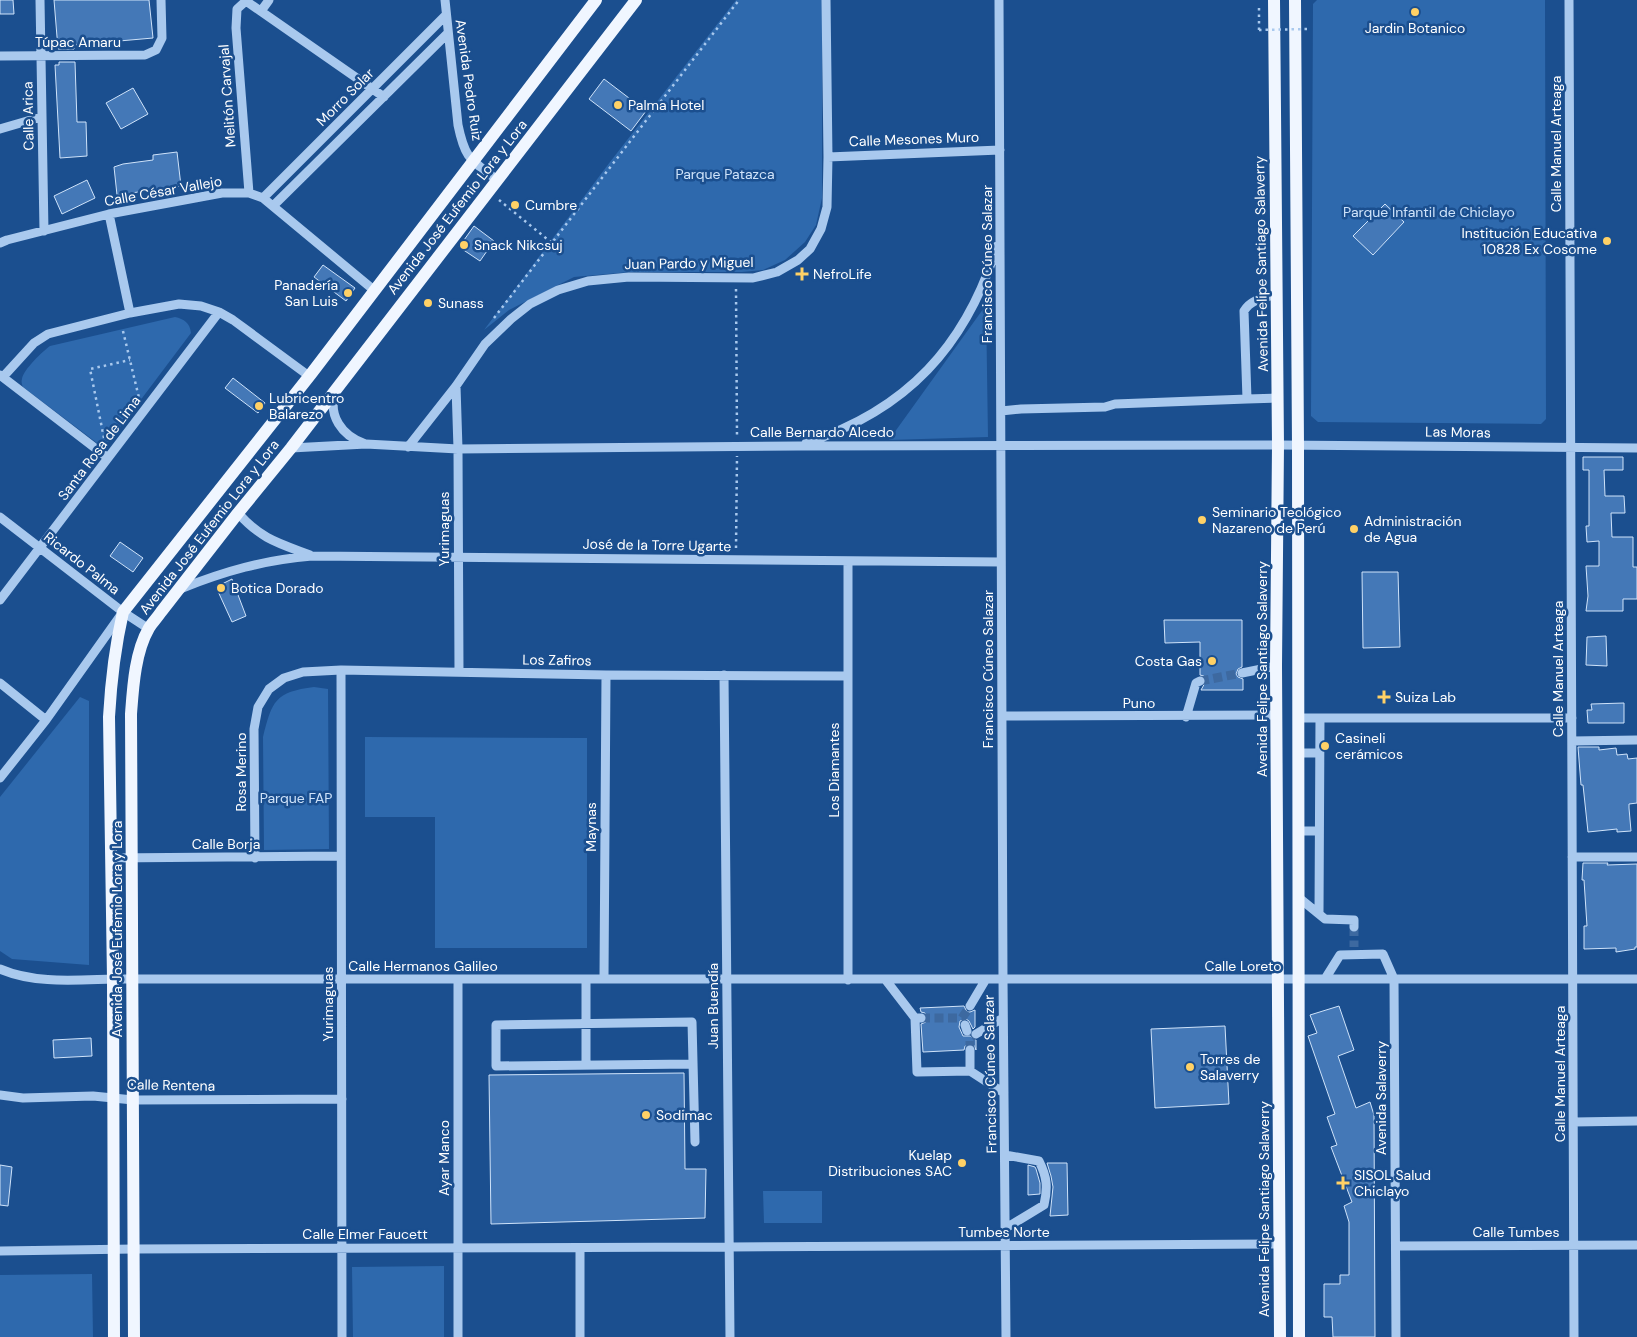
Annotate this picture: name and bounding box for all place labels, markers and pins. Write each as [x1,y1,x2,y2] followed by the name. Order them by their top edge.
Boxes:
[1409,6,1421,18] marker: Jardin Botanico
[1365,19,1465,37] place label: Jardin Botanico
[628,96,704,114] place label: Palma Hotel
[612,99,624,111] marker: Palma Hotel
[525,196,577,214] place label: Cumbre
[509,199,521,211] marker: Cumbre
[1462,224,1597,258] place label: Institución Educativa 10828 Ex Cosome
[1601,235,1613,247] marker: Institución Educativa 10828 Ex Cosome
[474,236,563,254] place label: Snack Nikcsuj
[458,239,470,251] marker: Snack Nikcsuj
[813,265,872,283] place label: NefroLife
[795,267,809,281] marker: NefroLife
[274,276,338,310] place label: Panadería San Luis
[342,287,354,299] marker: Panadería San Luis
[438,294,484,312] place label: Sunass
[422,297,434,309] marker: Sunass
[269,389,344,423] place label: Lubricentro Balarezo
[253,400,265,412] marker: Lubricentro Balarezo
[1212,503,1342,537] place label: Seminario Teológico Nazareno de Perú
[1364,512,1462,546] place label: Administración de Agua
[1196,514,1208,526] marker: Seminario Teológico Nazareno de Perú
[1348,523,1360,535] marker: Administración de Agua
[231,579,323,597] place label: Botica Dorado
[215,582,227,594] marker: Botica Dorado
[1135,652,1202,670] place label: Costa Gas
[1206,655,1218,667] marker: Costa Gas
[1395,688,1456,706] place label: Suiza Lab
[1377,690,1391,704] marker: Suiza Lab
[1335,729,1403,763] place label: Casineli cerámicos
[1319,740,1331,752] marker: Casineli cerámicos
[1200,1050,1260,1084] place label: Torres de Salaverry
[1184,1061,1196,1073] marker: Torres de Salaverry
[656,1106,713,1124] place label: Sodimac
[640,1109,652,1121] marker: Sodimac
[828,1146,952,1180] place label: Kuelap Distribuciones SAC
[956,1157,968,1169] marker: Kuelap Distribuciones SAC
[1354,1166,1431,1200] place label: SISOL Salud Chiclayo
[1336,1176,1350,1190] marker: SISOL Salud Chiclayo

